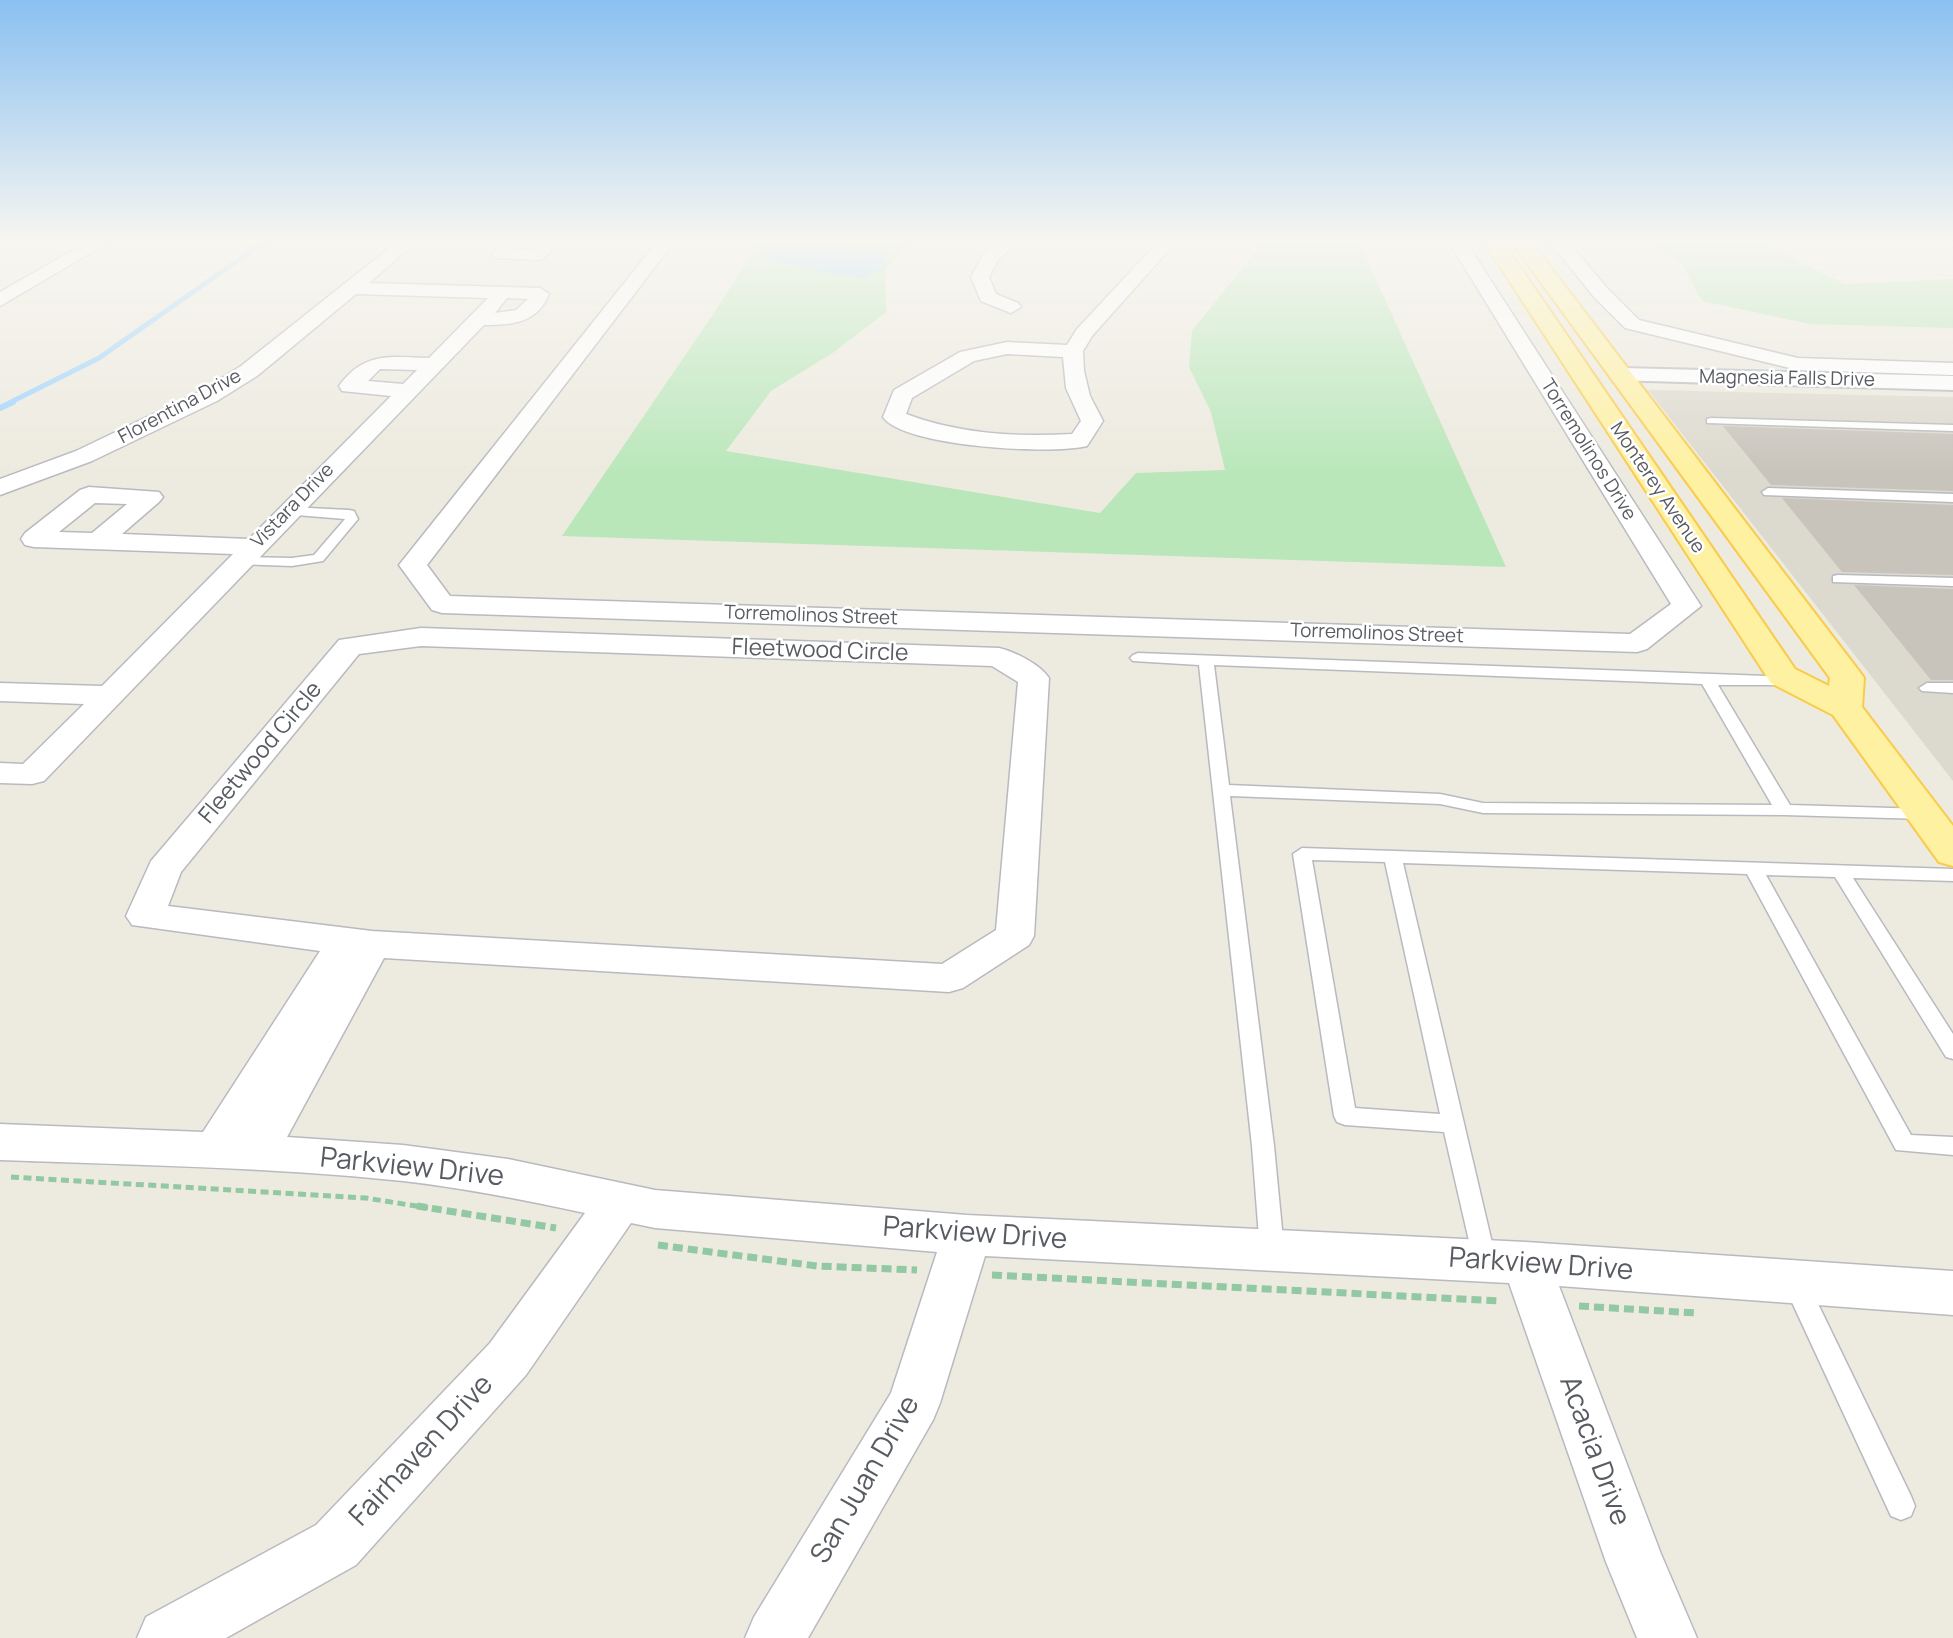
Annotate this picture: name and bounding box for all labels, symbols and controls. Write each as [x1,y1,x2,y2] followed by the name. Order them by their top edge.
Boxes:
[115,365,245,449] street label: Florentina Drive
[1699,366,1875,392] street label: Magnesia Falls Drive
[1535,375,1641,525] street label: Torremolinos Drive
[1605,418,1709,558] street label: Monterey Avenue
[247,459,339,553] street label: Vistara Drive
[724,602,898,630] street label: Torremolinos Street
[1290,620,1464,648] street label: Torremolinos Street
[731,634,909,668] street label: Fleetwood Circle
[194,676,328,830] street label: Fleetwood Circle
[318,1142,506,1194] street label: Parkview Drive
[882,1211,1068,1257] street label: Parkview Drive
[1448,1242,1634,1288] street label: Parkview Drive
[343,1368,501,1534] street label: Fairhaven Drive
[1551,1372,1637,1530] street label: Acacia Drive
[804,1390,928,1570] street label: San Juan Drive

